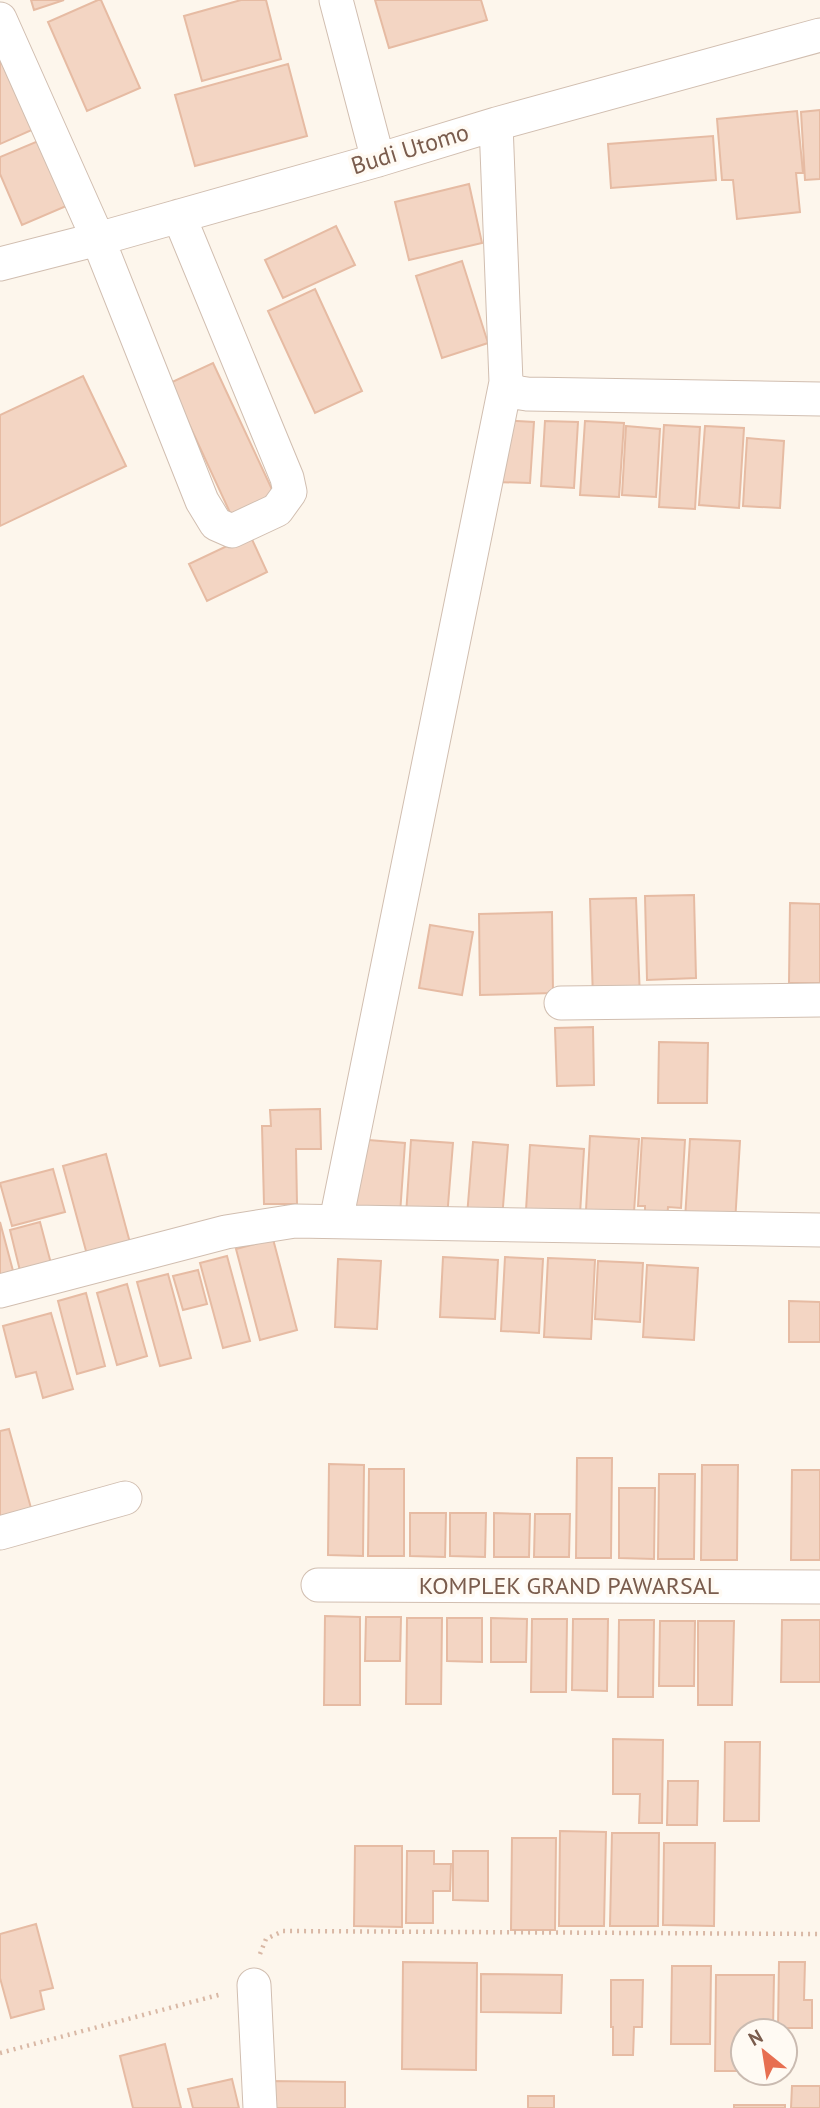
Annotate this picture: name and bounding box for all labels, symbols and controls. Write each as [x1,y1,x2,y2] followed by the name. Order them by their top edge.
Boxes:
[347,116,472,181] street label: Budi Utomo
[419,1570,719,1601] street label: KOMPLEK GRAND PAWARSAL
[729,2017,799,2087] north arrow
[744,2024,767,2051] text: N

